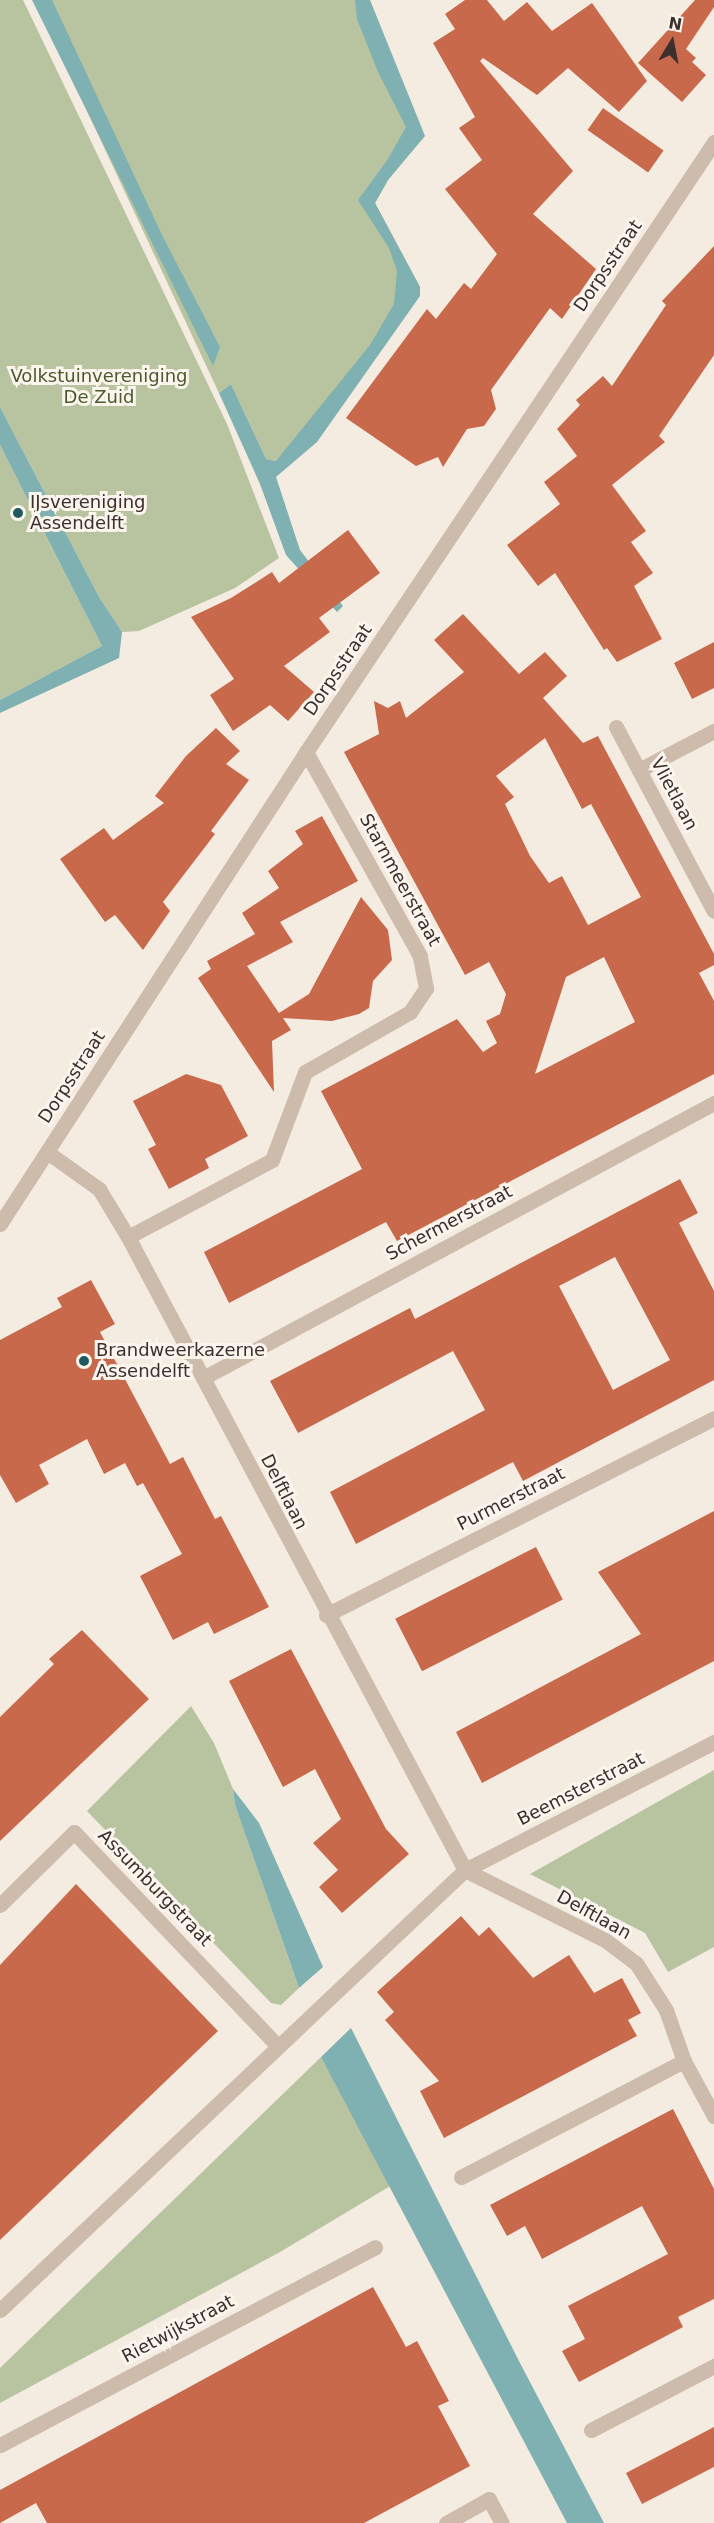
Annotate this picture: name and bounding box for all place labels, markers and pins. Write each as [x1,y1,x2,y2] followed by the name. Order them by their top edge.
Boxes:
[30,492,145,534] place label: IJsvereniging Assendelft
[11,506,25,520] marker: IJsvereniging Assendelft
[96,1340,265,1382] place label: Brandweerkazerne Assendelft
[77,1354,91,1368] marker: Brandweerkazerne Assendelft

